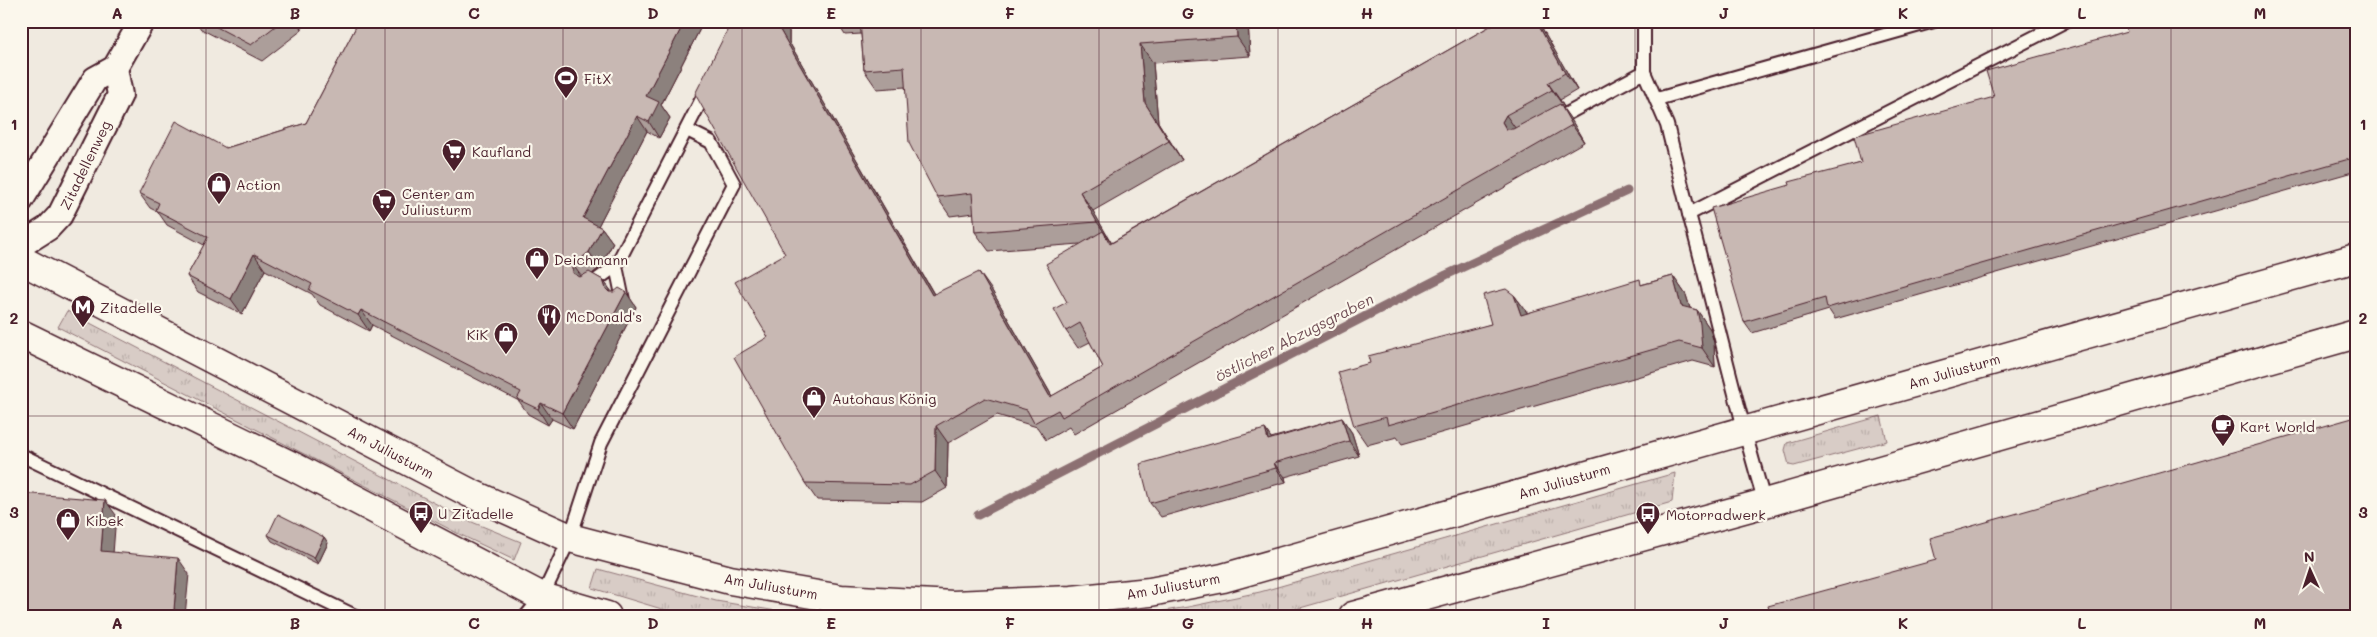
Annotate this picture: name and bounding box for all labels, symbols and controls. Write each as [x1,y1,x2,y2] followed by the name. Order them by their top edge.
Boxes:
[111,2,123,23] text: A
[290,2,300,23] text: B
[468,2,480,23] text: C
[647,2,659,23] text: D
[826,2,836,23] text: E
[1005,2,1015,23] text: F
[1182,2,1194,23] text: G
[1361,2,1373,23] text: H
[1542,2,1550,23] text: I
[1719,2,1729,23] text: J
[1898,2,1908,23] text: K
[2077,2,2087,23] text: L
[2254,2,2266,23] text: M
[553,65,579,99] sports icon: FitX
[584,69,612,88] place label: FitX
[10,113,18,134] text: 1
[2359,113,2367,134] text: 1
[55,117,115,213] street label: Zitadellenweg
[441,138,467,172] supermarket icon: Kaufland
[472,142,531,161] place label: Kaufland
[206,171,232,205] shop icon: Action
[236,175,280,194] place label: Action
[402,184,475,219] place label: Center am Juliusturm
[371,188,397,222] supermarket icon: Center am Juliusturm
[524,246,550,280] shop icon: Deichmann
[554,250,628,269] place label: Deichmann
[1211,288,1377,386] water label: östlicher Abzugsgraben
[70,294,96,328] metro station icon: Zitadelle
[100,298,162,317] place label: Zitadelle
[536,303,562,337] restaurant icon: McDonald's
[10,307,19,328] text: 2
[566,307,642,326] place label: McDonald's
[2359,307,2368,328] text: 2
[493,321,519,355] shop icon: KiK
[467,325,489,344] place label: KiK
[1906,349,2002,393] street label: Am Juliusturm
[801,385,827,419] shop icon: Autohaus König
[832,389,936,408] place label: Autohaus König
[2210,413,2236,447] cafe icon: Kart World
[2240,417,2315,436] place label: Kart World
[345,421,437,483] street label: Am Juliusturm
[1516,459,1612,503] street label: Am Juliusturm
[408,500,434,534] bus stop icon: U Zitadelle
[9,501,19,522] text: 3
[1635,501,1661,535] bus stop icon: Motorradwerk
[2358,501,2368,522] text: 3
[438,504,514,523] place label: U Zitadelle
[1666,505,1766,524] place label: Motorradwerk
[55,507,81,541] shop icon: Kibek
[86,511,124,530] place label: Kibek
[2284,544,2334,594] north arrow
[2303,547,2315,566] text: N
[723,568,819,604] street label: Am Juliusturm
[1125,568,1221,604] street label: Am Juliusturm
[111,612,123,633] text: A
[290,612,300,633] text: B
[468,612,480,633] text: C
[647,612,659,633] text: D
[826,612,836,633] text: E
[1005,612,1015,633] text: F
[1182,612,1194,633] text: G
[1361,612,1373,633] text: H
[1542,612,1550,633] text: I
[1719,612,1729,633] text: J
[1898,612,1908,633] text: K
[2077,612,2087,633] text: L
[2254,612,2266,633] text: M

